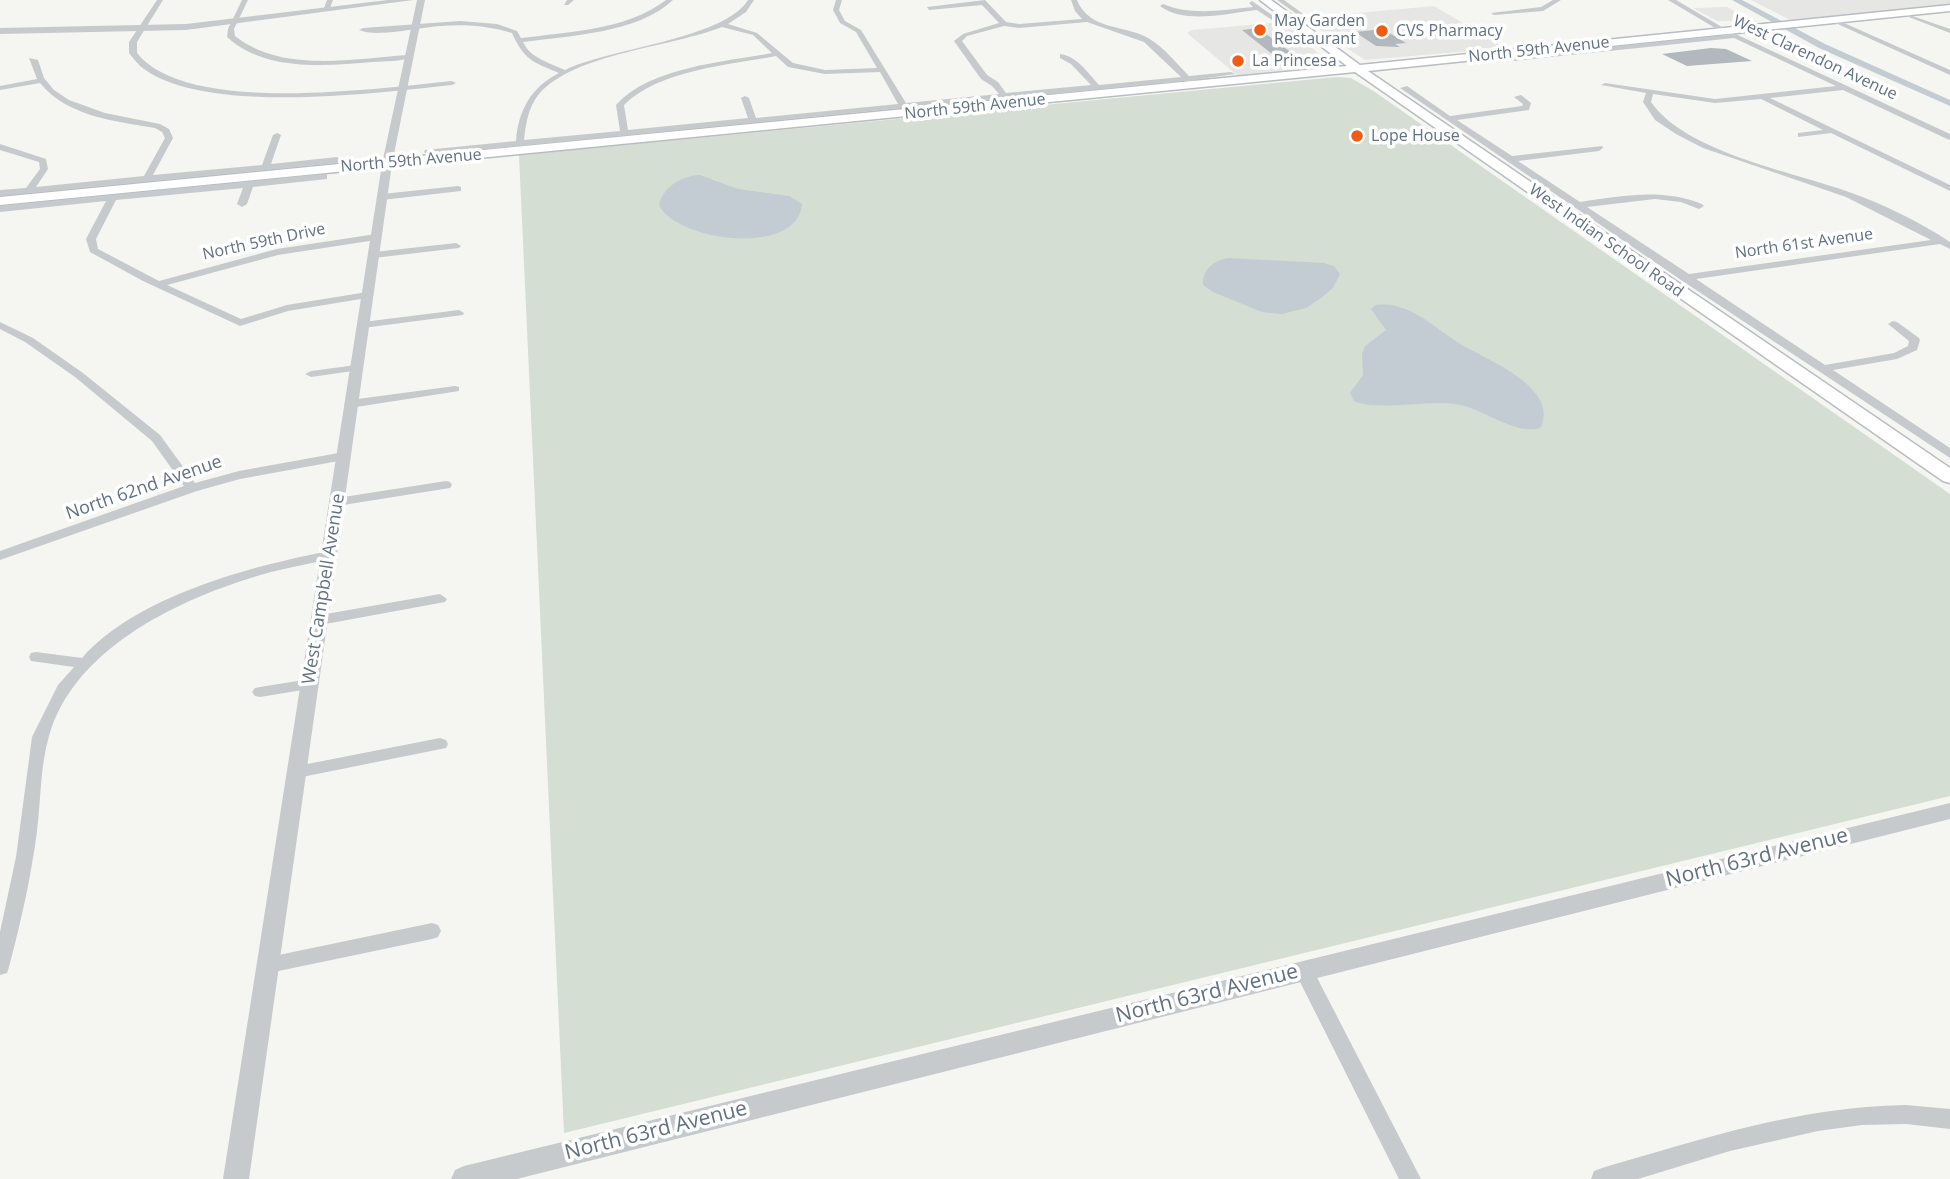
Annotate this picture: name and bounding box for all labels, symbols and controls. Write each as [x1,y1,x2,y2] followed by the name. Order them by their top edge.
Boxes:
[1274,11,1365,49] place label: May Garden Restaurant
[1730,12,1900,104] street label: West Clarendon Avenue
[1396,21,1503,41] place label: CVS Pharmacy
[1252,22,1268,38] marker: May Garden Restaurant
[1374,23,1390,39] marker: CVS Pharmacy
[1468,33,1610,67] street label: North 59th Avenue
[1252,51,1337,71] place label: La Princesa
[1230,53,1246,69] marker: La Princesa
[904,90,1046,124] street label: North 59th Avenue
[1371,126,1460,146] place label: Lope House
[1349,128,1365,144] marker: Lope House
[340,145,482,177] street label: North 59th Avenue
[1525,180,1687,302] street label: West Indian School Road
[201,220,327,264] street label: North 59th Drive
[1734,225,1874,263] street label: North 61st Avenue
[63,451,225,525] street label: North 62nd Avenue
[298,492,350,686] street label: West Campbell Avenue
[1663,823,1851,893] street label: North 63rd Avenue
[1113,959,1301,1029] street label: North 63rd Avenue
[562,1096,750,1166] street label: North 63rd Avenue

